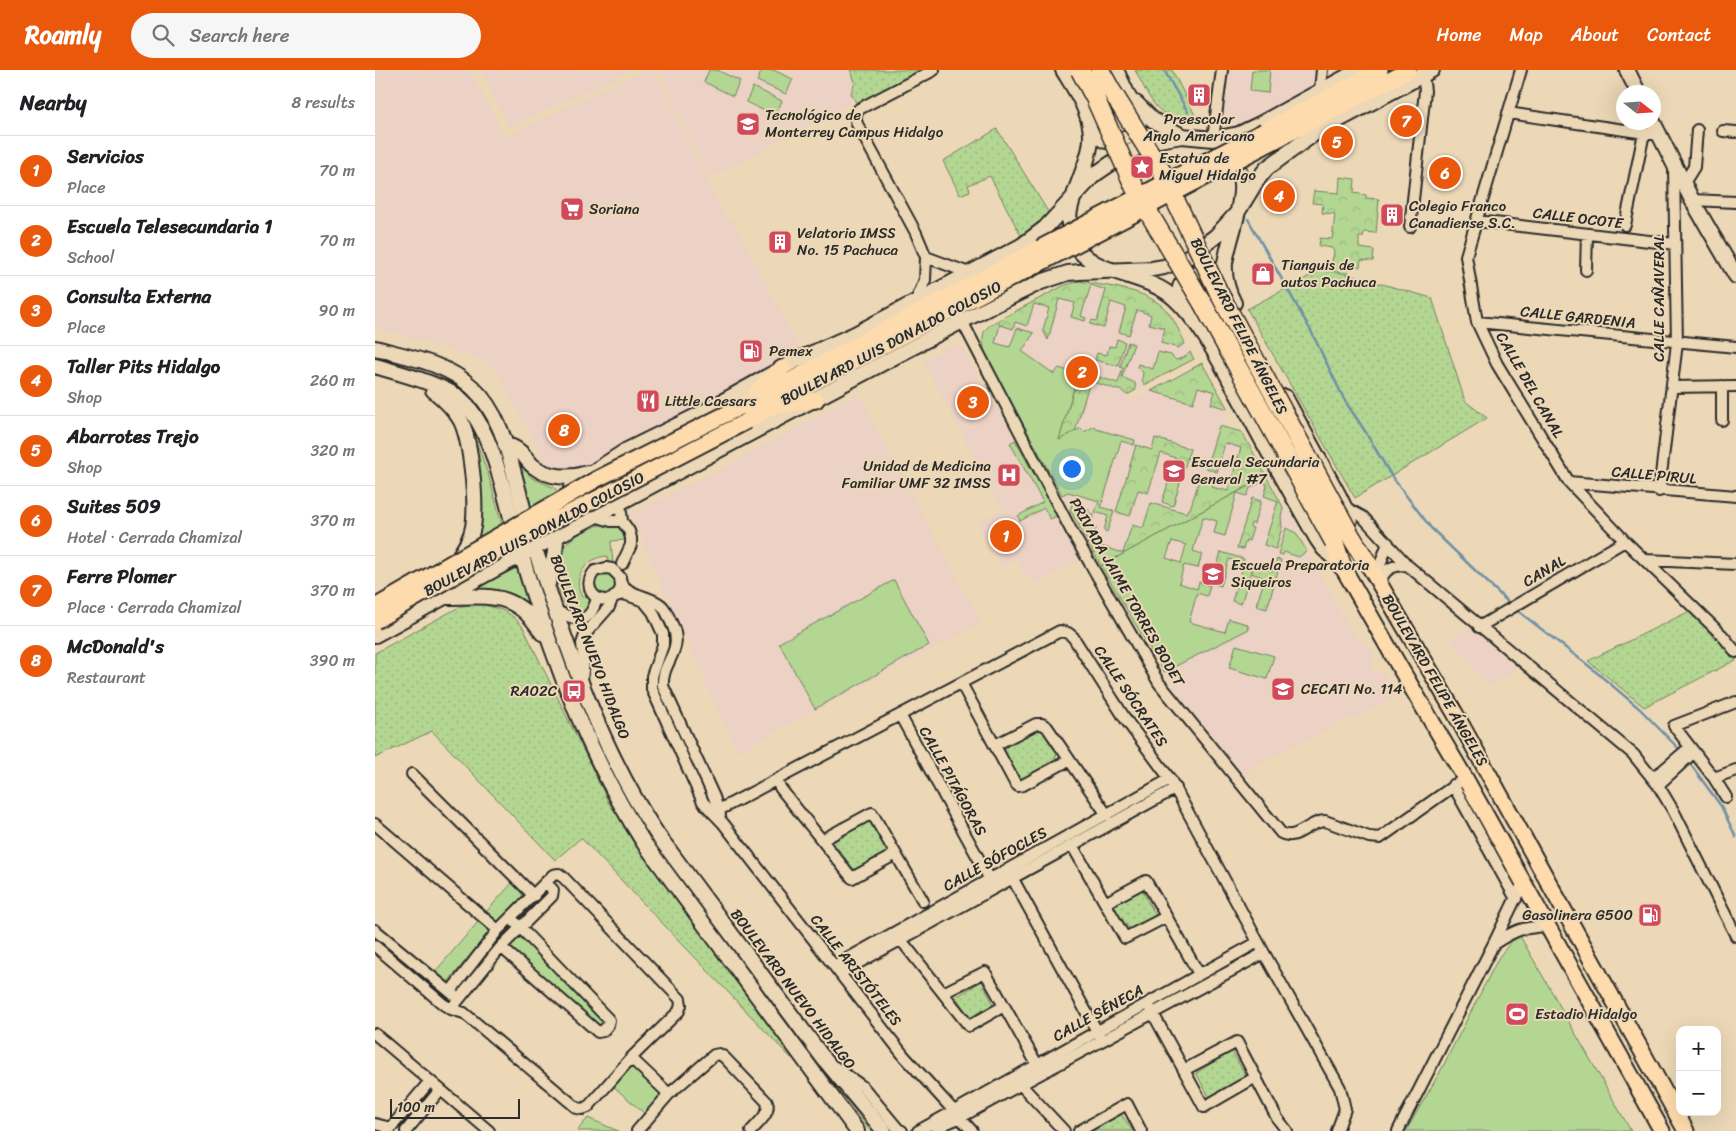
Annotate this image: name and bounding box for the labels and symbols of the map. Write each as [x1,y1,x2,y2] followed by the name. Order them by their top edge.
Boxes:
[1186,82,1212,108] building icon: Preescolar Anglo Americano
[1616,85,1661,130] north arrow
[765,102,944,145] place label: Tecnológico de Monterrey Campus Hidalgo
[1390,102,1422,140] pin: 7
[1142,106,1255,149] place label: Preescolar Anglo Americano
[735,111,761,137] school or university icon: Tecnológico de Monterrey Campus Hidalgo
[1321,123,1353,161] pin: 5
[1159,145,1256,188] place label: Estatua de Miguel Hidalgo
[1129,154,1155,180] place icon: Estatua de Miguel Hidalgo
[1429,154,1461,192] pin: 6
[1263,177,1295,215] pin: 4
[1409,193,1516,236] place label: Colegio Franco Canadiense S.C.
[559,196,585,222] supermarket icon: Soriana
[589,196,640,222] place label: Soriana
[1532,200,1626,237] street label: CALLE OCOTE
[1379,202,1405,228] building icon: Colegio Franco Canadiense S.C.
[797,220,898,263] place label: Velatorio IMSS No. 15 Pachuca
[767,229,793,255] building icon: Velatorio IMSS No. 15 Pachuca
[1183,233,1295,419] street label: BOULEVARD FELIPE ÁNGELES
[1646,234,1672,362] street label: CALLE CAÑAVERAL
[1281,252,1377,295] place label: Tianguis de autos Pachuca
[1250,261,1276,287] shop icon: Tianguis de autos Pachuca
[776,273,1007,413] street label: BOULEVARD LUIS DONALDO COLOSIO
[1519,298,1637,336] street label: CALLE GARDENIA
[1489,327,1571,443] street label: CALLE DEL CANAL
[738,338,764,364] fuel station icon: Pemex
[769,338,813,364] place label: Pemex
[1066,353,1098,391] pin: 2
[957,383,989,421] pin: 3
[635,388,661,414] restaurant icon: Little Caesars
[665,388,757,414] place label: Little Caesars
[548,411,580,449] pin: 8
[1191,449,1320,492] place label: Escuela Secundaria General #7
[842,453,992,496] place label: Unidad de Medicina Familiar UMF 32 IMSS
[1059,456,1085,482] your location
[1161,458,1187,484] school or university icon: Escuela Secundaria General #7
[1611,458,1698,492] street label: CALLE PIRUL
[996,462,1022,488] hospital icon: Unidad de Medicina Familiar UMF 32 IMSS
[419,464,650,604] street label: BOULEVARD LUIS DONALDO COLOSIO
[1062,493,1193,693] street label: PRIVADA JAIME TORRES BODET
[990,517,1022,555] pin: 1
[1517,548,1571,594] street label: CANAL
[543,551,637,743] street label: BOULEVARD NUEVO HIDALGO
[1231,552,1370,595] place label: Escuela Preparatoria Siqueiros
[1200,561,1226,587] school or university icon: Escuela Preparatoria Siqueiros
[1375,589,1495,771] street label: BOULEVARD FELIPE ÁNGELES
[1087,640,1175,753] street label: CALLE SÓCRATES
[1270,676,1296,702] school or university icon: CECATI No. 114
[1301,676,1402,702] place label: CECATI No. 114
[511,678,558,704] place label: RA02C
[561,678,587,704] bus stop icon: RA02C
[912,721,994,841] street label: CALLE PITÁGORAS
[938,819,1053,898] street label: CALLE SÓFOCLES
[1522,902,1633,928] place label: Gasolinera G500
[1637,902,1663,928] fuel station icon: Gasolinera G500
[724,903,863,1075] street label: BOULEVARD NUEVO HIDALGO
[804,908,908,1032] street label: CALLE ARISTÓTELES
[1048,977,1148,1049] street label: CALLE SÉNECA
[1504,1001,1530,1027] sports icon: Estadio Hidalgo
[1535,1001,1638,1027] place label: Estadio Hidalgo
[390,1096,520,1119] scale bar

